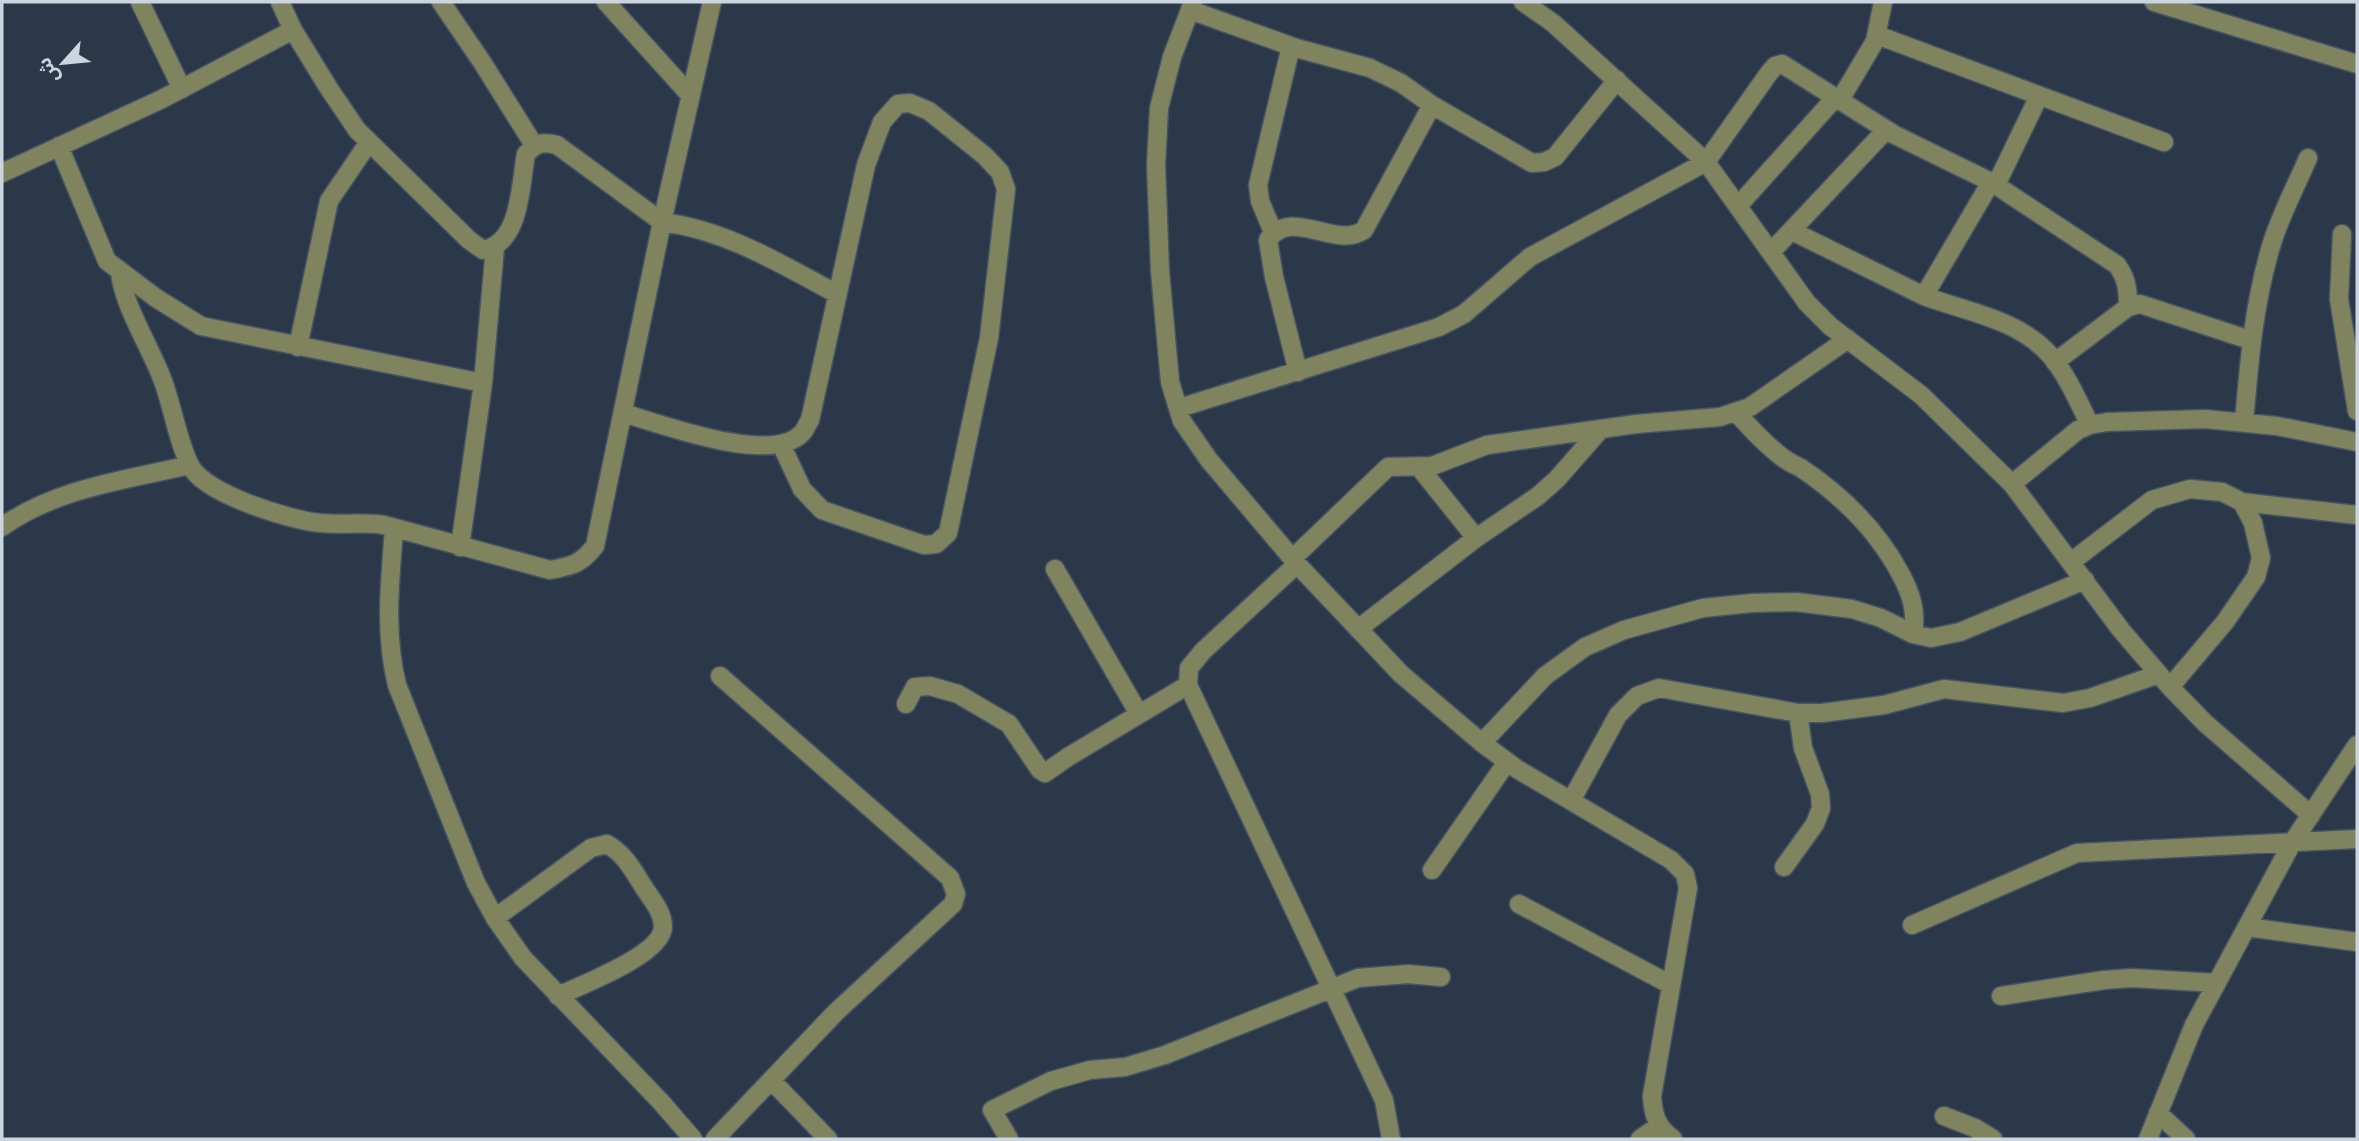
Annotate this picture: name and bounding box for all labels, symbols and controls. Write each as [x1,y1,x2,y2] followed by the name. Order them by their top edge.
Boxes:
[28,28,98,98] north arrow
[33,53,66,87] text: ش

